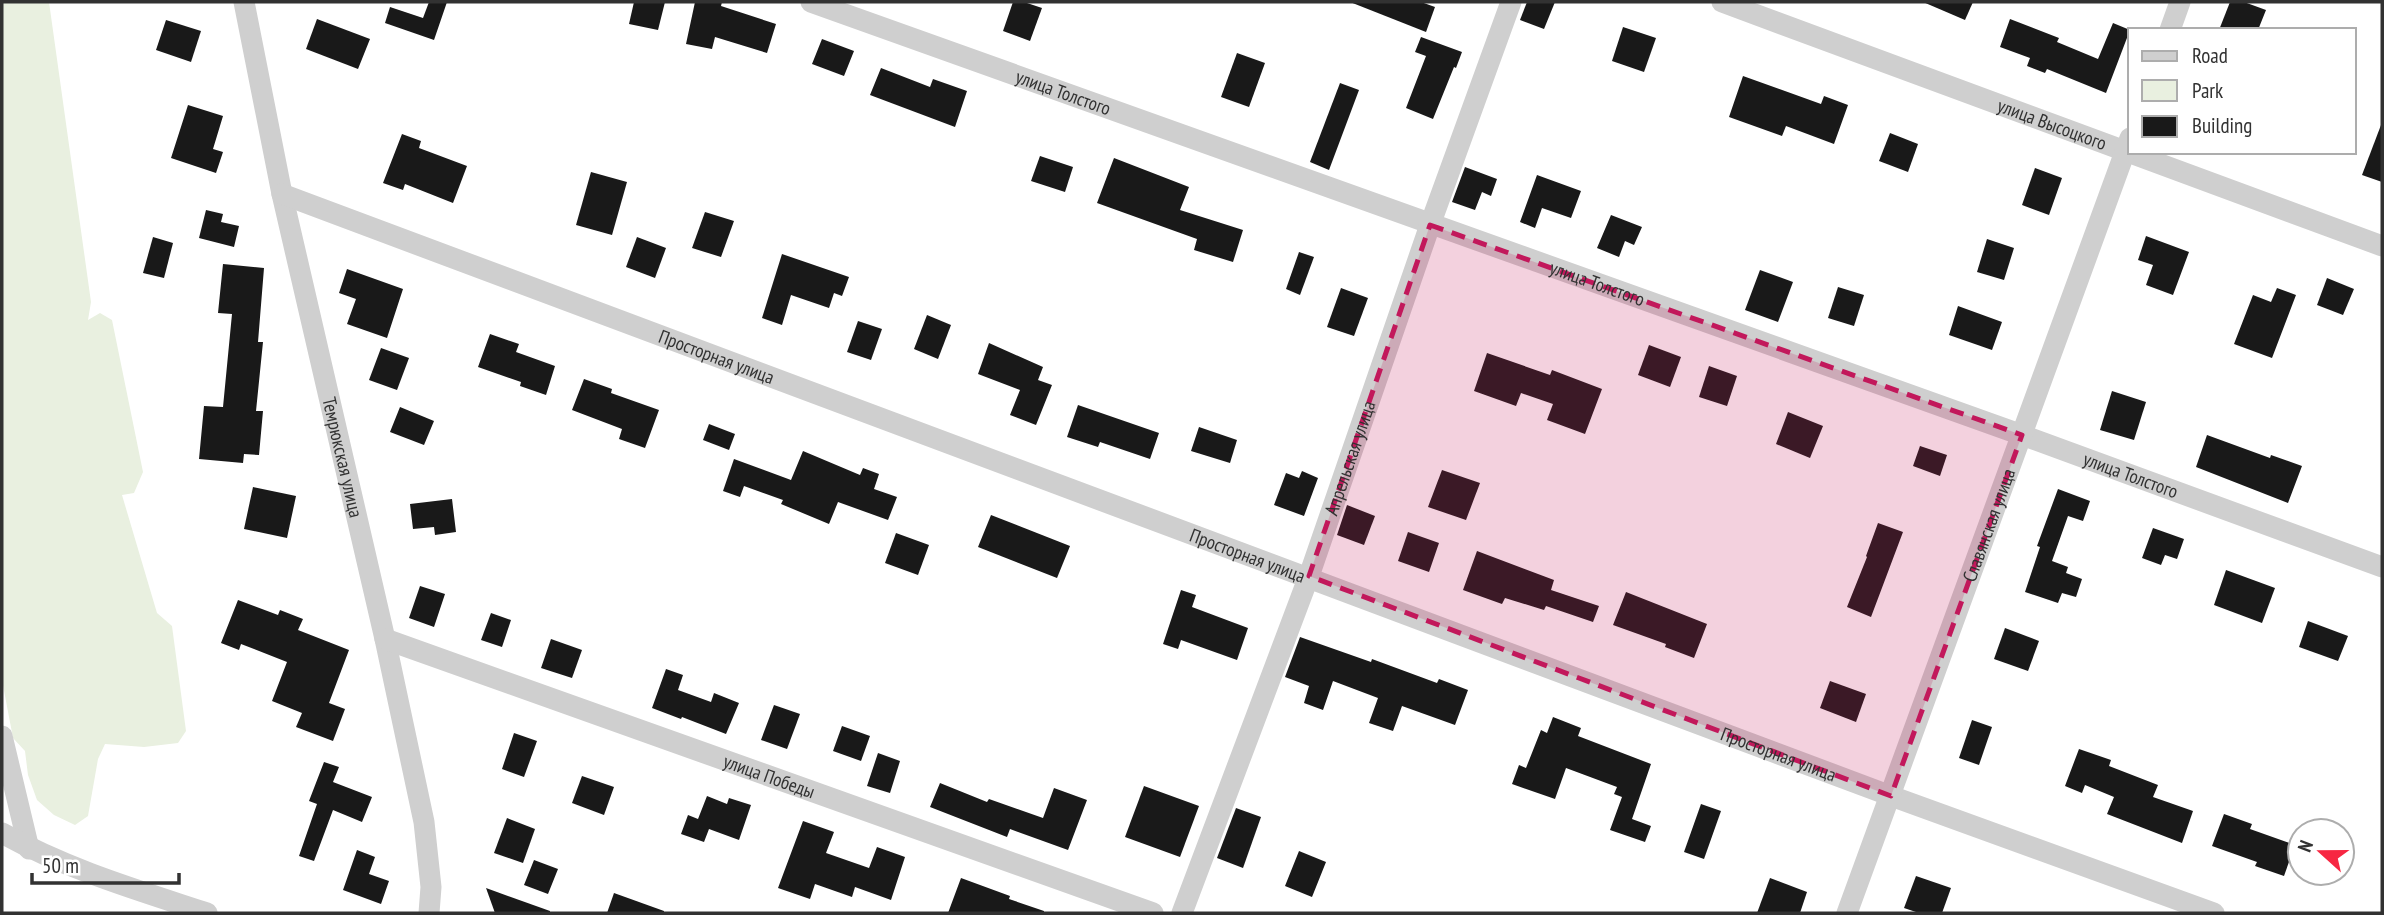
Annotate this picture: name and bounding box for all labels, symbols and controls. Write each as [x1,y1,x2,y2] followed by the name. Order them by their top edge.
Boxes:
[2128,28,2356,154] legend
[2192,42,2228,69] text: Road
[1013,64,1114,120] street label: улица Толстого
[2192,77,2223,104] text: Park
[1994,93,2110,155] street label: улица Высоцкого
[2192,112,2252,139] text: Building
[1546,255,1648,311] street label: улица Толстого
[655,324,778,389] street label: Просторная улица
[317,395,368,520] street label: Темрюкская улица
[1319,397,1381,518] street label: Апрельская улица
[2080,447,2182,503] street label: улица Толстого
[1957,465,2020,585] street label: Славянская улица
[1186,523,1309,588] street label: Просторная улица
[1718,721,1840,787] street label: Просторная улица
[720,749,818,803] street label: улица Победы
[2286,817,2356,887] north arrow
[2292,837,2318,855] text: N
[32,842,178,886] scale bar
[42,852,79,879] text: 50 m

